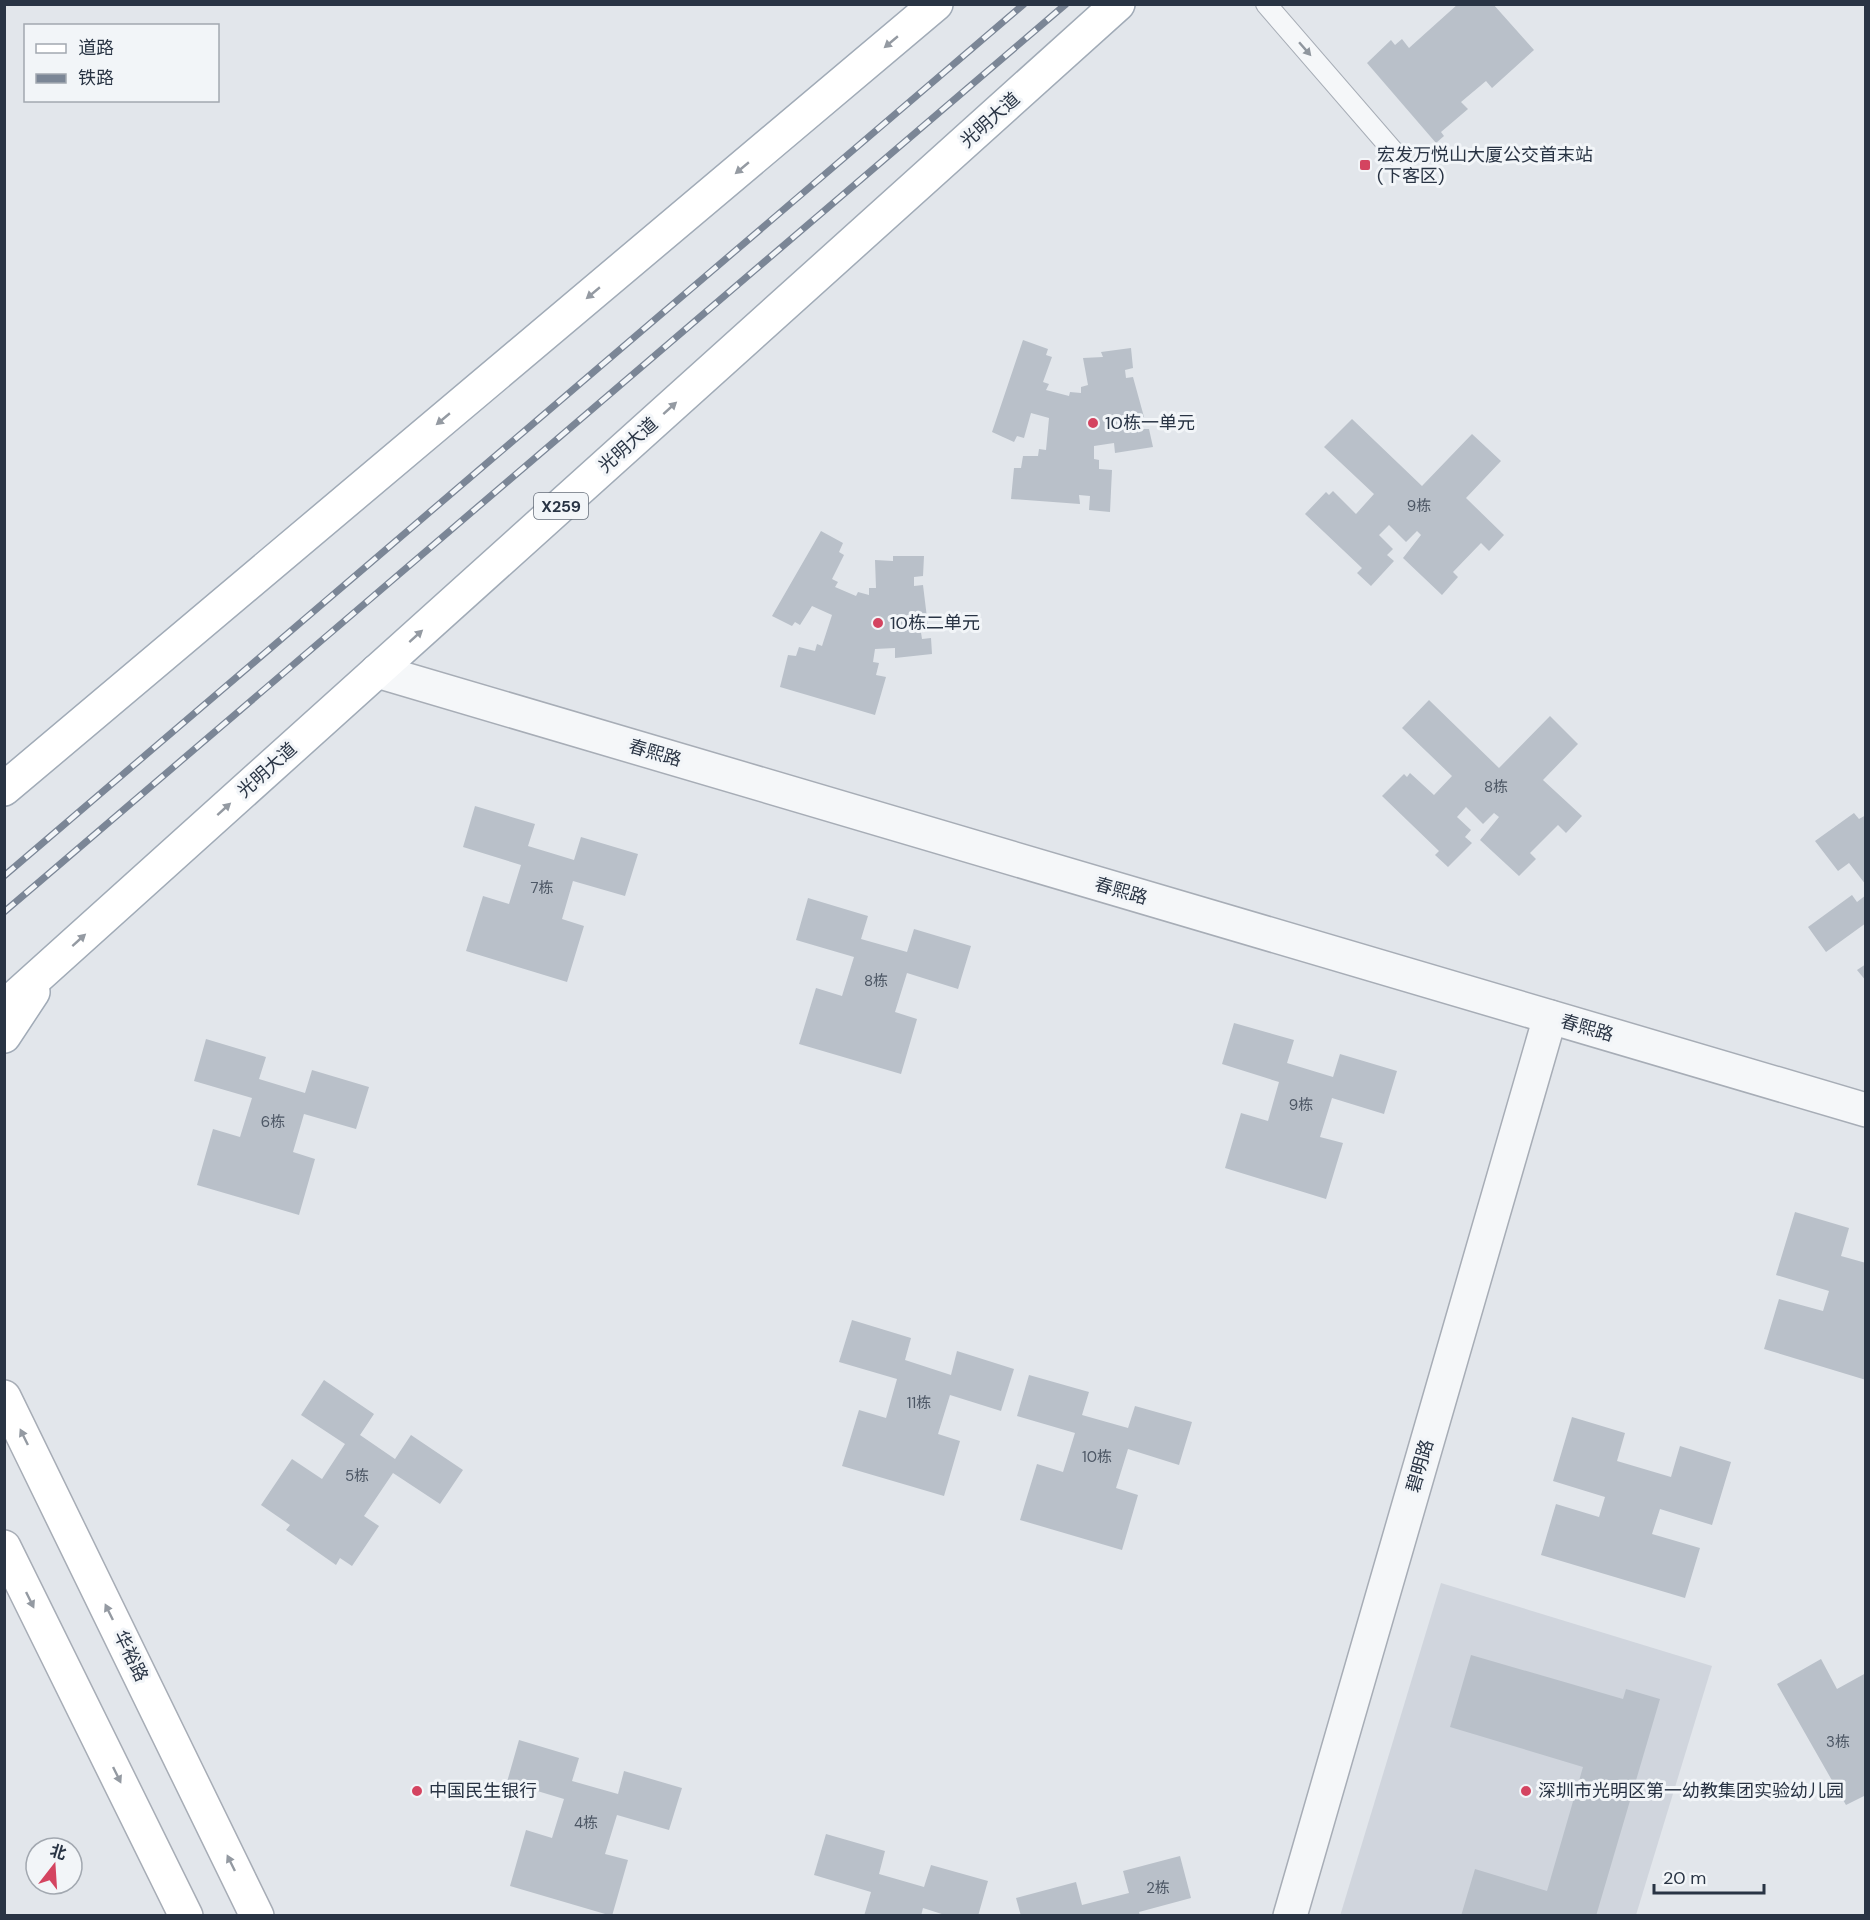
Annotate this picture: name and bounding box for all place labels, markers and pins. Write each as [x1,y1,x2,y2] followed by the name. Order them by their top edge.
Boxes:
[1377,143,1593,188] place label: 宏发万悦山大厦公交首末站 (下客区)
[1358,158,1372,172] marker: 宏发万悦山大厦公交首末站 (下客区)
[1105,411,1195,435] place label: 10栋一单元
[1086,416,1100,430] marker: 10栋一单元
[890,611,980,635] place label: 10栋二单元
[871,616,885,630] marker: 10栋二单元
[429,1779,537,1803] place label: 中国民生银行
[1538,1779,1844,1803] place label: 深圳市光明区第一幼教集团实验幼儿园
[410,1784,424,1798] marker: 中国民生银行
[1519,1784,1533,1798] marker: 深圳市光明区第一幼教集团实验幼儿园

